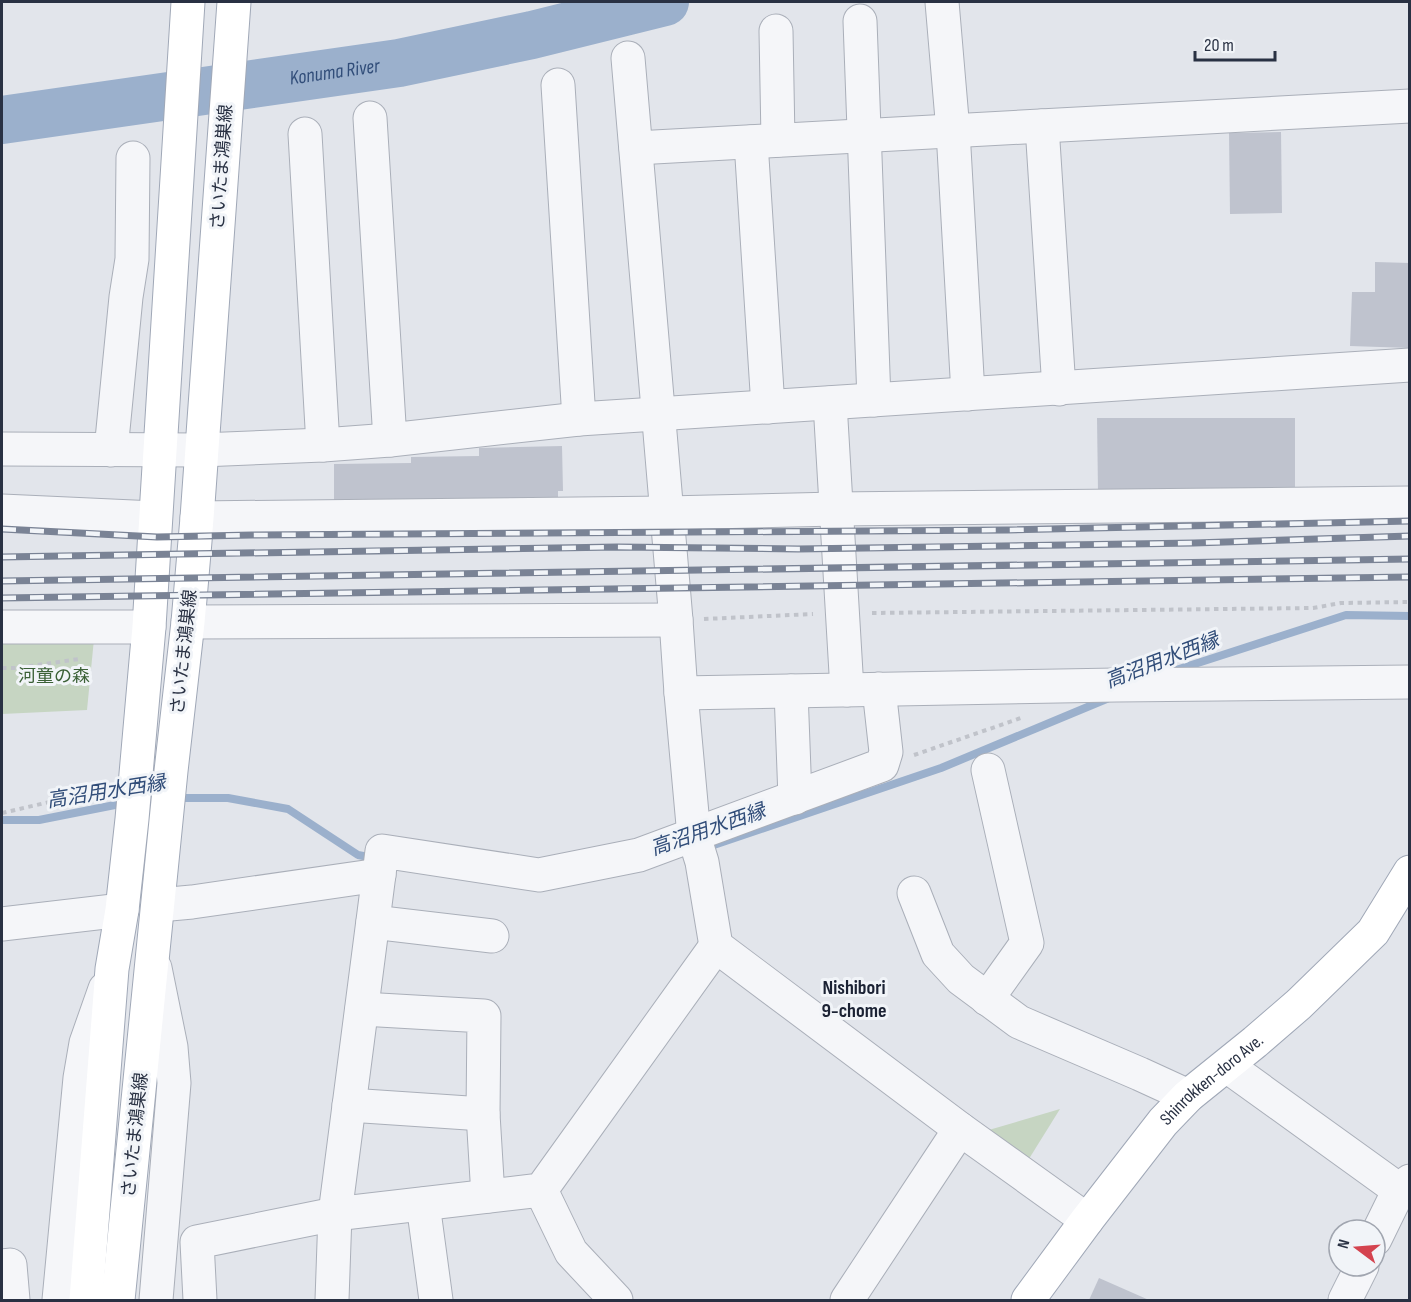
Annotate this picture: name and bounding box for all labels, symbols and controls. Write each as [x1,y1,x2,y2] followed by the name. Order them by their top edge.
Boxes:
[1195,24,1274,62] scale bar
[1204,35,1234,56] text: 20 m
[288,54,382,91] water label: Konuma River
[207,104,237,230] street label: さいたま鴻巣線
[167,589,201,715] street label: さいたま鴻巣線
[1102,628,1224,694] water label: 高沼用水西縁
[18,666,90,687] park label: 河童の森
[45,770,169,813] water label: 高沼用水西縁
[647,798,771,861] water label: 高沼用水西縁
[821,976,887,1023] district label: Nishibori 9-chome
[1155,1029,1267,1129] street label: Shinrokken-doro Ave.
[118,1072,152,1198] street label: さいたま鴻巣線
[1327,1218,1387,1278] north arrow
[1334,1238,1354,1251] text: N

